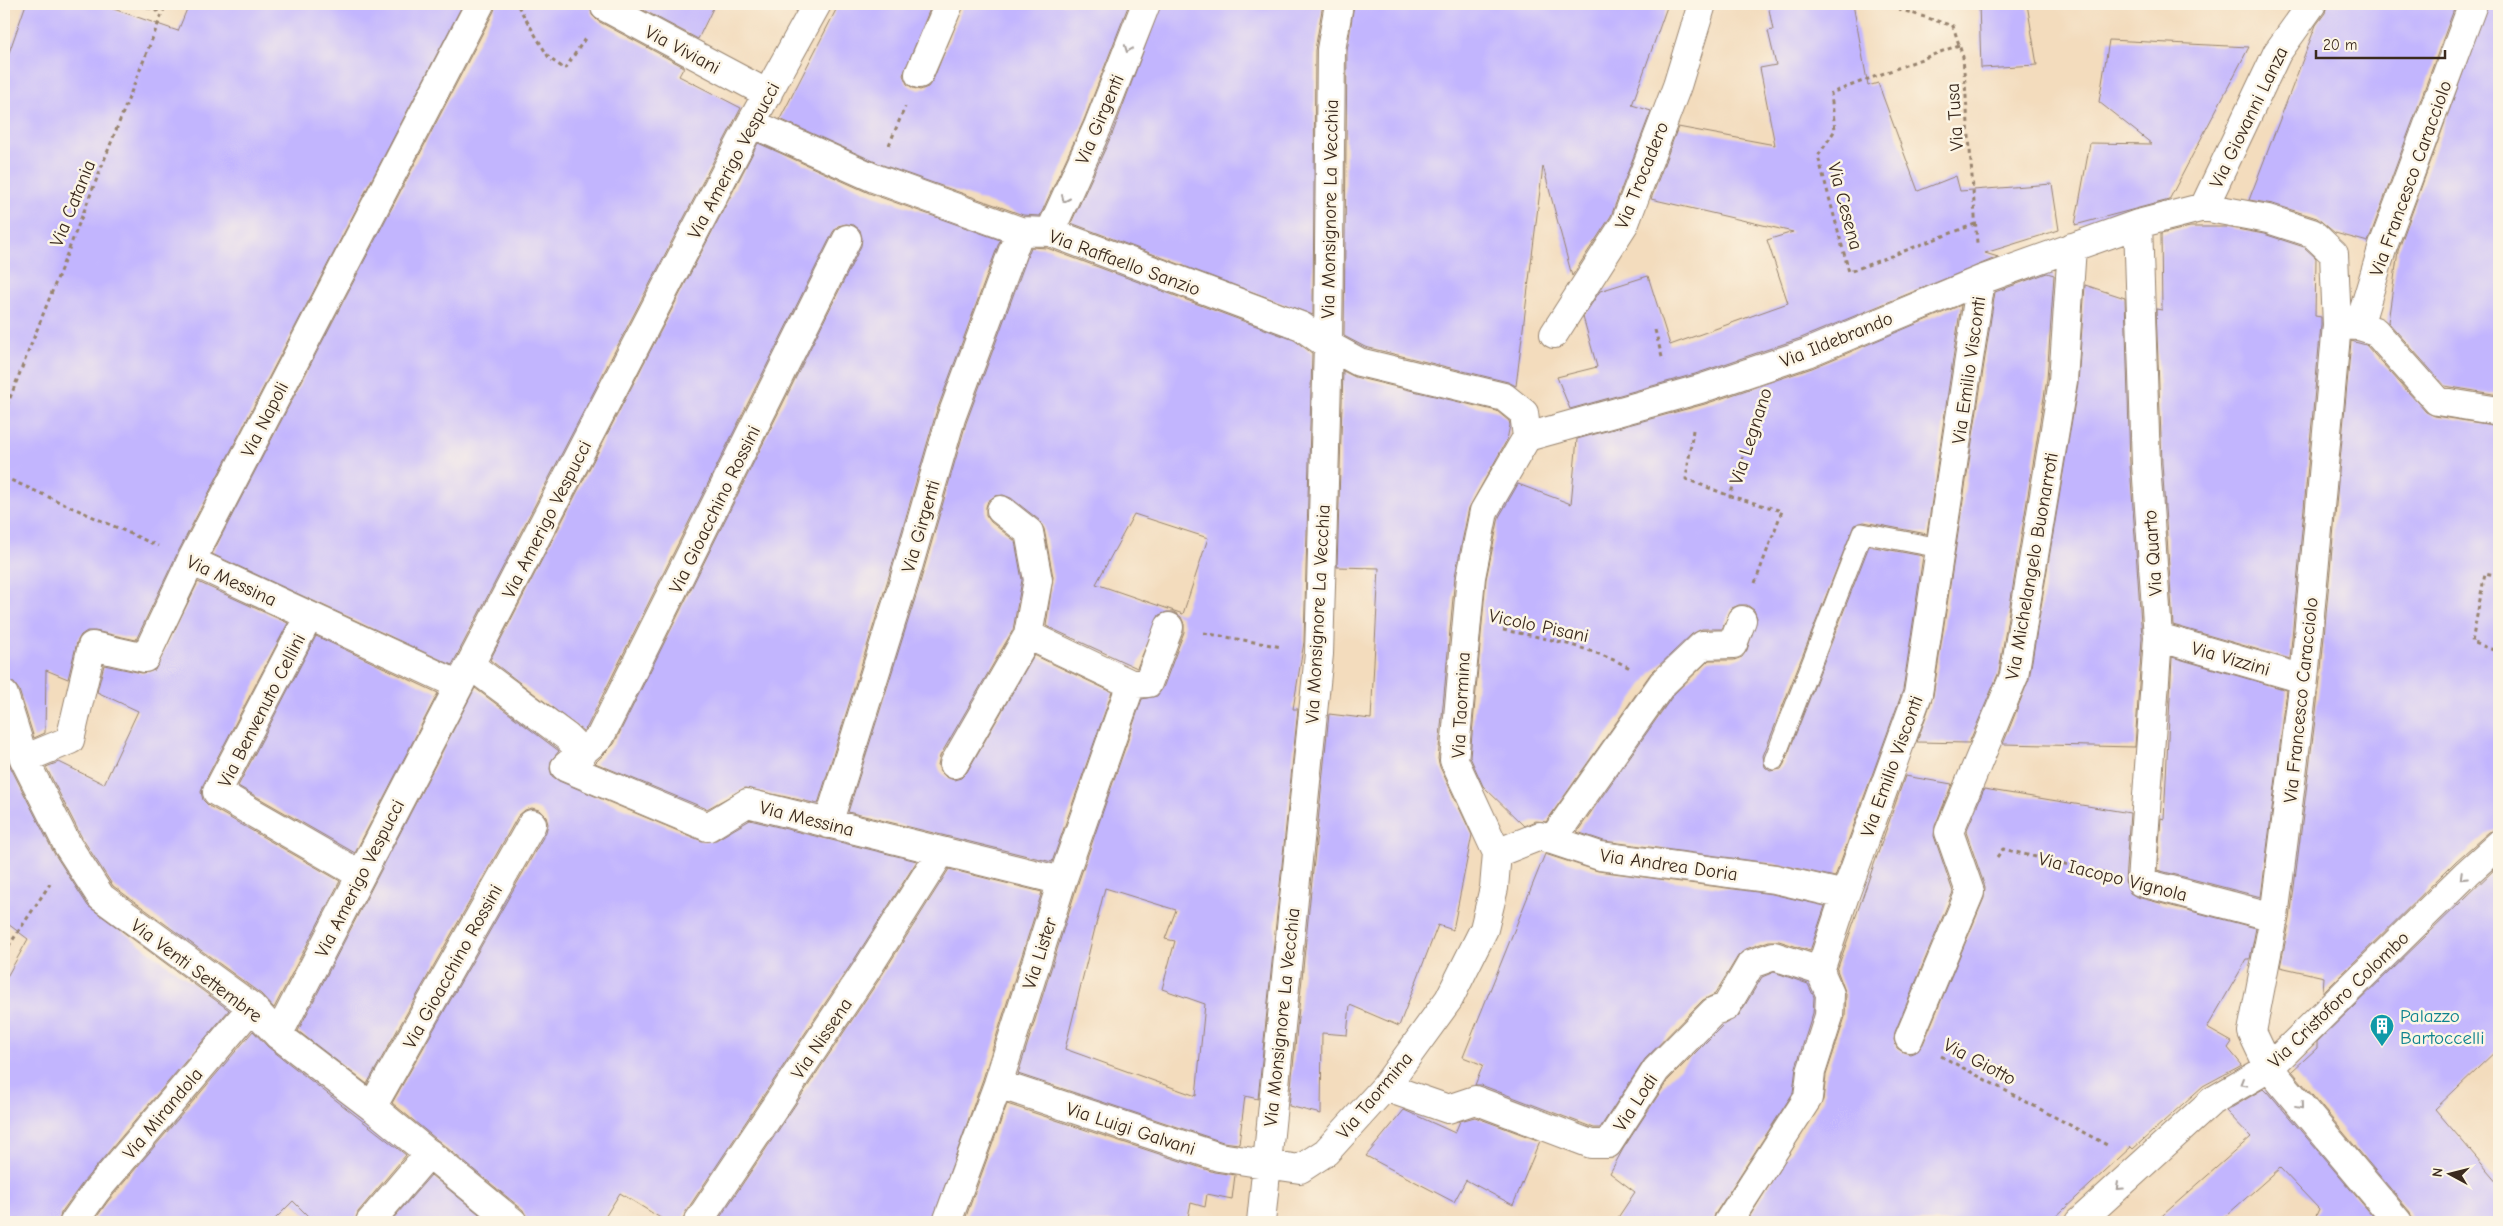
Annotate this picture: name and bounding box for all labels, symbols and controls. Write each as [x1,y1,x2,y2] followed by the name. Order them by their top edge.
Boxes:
[641,21,724,79] street label: Via Viviani
[2316,28,2444,60] scale bar
[2323,36,2357,54] text: 20 m
[2205,43,2293,192] street label: Via Giovanni Lanza
[1124,44,1134,53] one-way arrow
[1071,71,1129,168] street label: Via Girgenti
[683,78,784,243] street label: Via Amerigo Vespucci
[2365,78,2457,279] street label: Via Francesco Caracciolo
[1942,82,1968,152] street label: Via Tusa
[1317,99,1343,319] street label: Via Monsignore La Vecchia
[1610,119,1673,232] street label: Via Trocadero
[46,157,100,250] street label: Via Catania
[1823,160,1867,252] street label: Via Cesena
[1061,194,1071,203] one-way arrow
[1046,225,1203,301] street label: Via Raffaello Sanzio
[1948,295,1990,445] street label: Via Emilio Visconti
[1777,307,1896,373] street label: Via Ildebrando
[237,378,293,461] street label: Via Napoli
[1725,385,1777,487] street label: Via Legnano
[665,422,765,597] street label: Via Gioacchino Rossini
[498,437,596,602] street label: Via Amerigo Vespucci
[2001,451,2063,682] street label: Via Michelangelo Buonarroti
[897,477,945,575] street label: Via Girgenti
[1301,504,1335,724] street label: Via Monsignore La Vecchia
[2139,509,2167,597] street label: Via Quarto
[183,551,280,611] street label: Via Messina
[2279,596,2323,804] street label: Via Francesco Caracciolo
[1487,605,1591,647] street label: Vicolo Pisani
[214,630,310,791] street label: Via Benvenuto Cellini
[2189,637,2273,681] street label: Via Vizzini
[1447,651,1475,759] street label: Via Taormina
[1856,693,1928,840] street label: Via Emilio Visconti
[311,796,409,961] street label: Via Amerigo Vespucci
[757,797,856,841] street label: Via Messina
[1599,844,1739,886] street label: Via Andrea Doria
[2036,848,2189,906] street label: Via Iacopo Vignola
[2460,871,2469,880] one-way arrow
[399,881,507,1052] street label: Via Gioacchino Rossini
[1260,907,1304,1127] street label: Via Monsignore La Vecchia
[127,914,266,1027] street label: Via Venti Settembre
[1018,914,1062,992] street label: Via Lister
[2264,927,2414,1073] street label: Via Cristoforo Colombo
[787,994,857,1083] street label: Via Nissena
[2400,1005,2485,1049] place label: Palazzo Bartoccelli
[2369,1013,2395,1047] building icon: Palazzo Bartoccelli
[1940,1034,2019,1090] street label: Via Giotto
[1332,1048,1417,1144] street label: Via Taormina
[118,1063,207,1164] street label: Via Mirandola
[1609,1070,1663,1135] street label: Via Lodi
[2239,1077,2248,1087] one-way arrow
[1063,1098,1198,1160] street label: Via Luigi Galvani
[2295,1100,2304,1109] one-way arrow
[2426,1148,2476,1198] north arrow
[2429,1167,2447,1178] text: N
[2115,1181,2124,1190] one-way arrow

